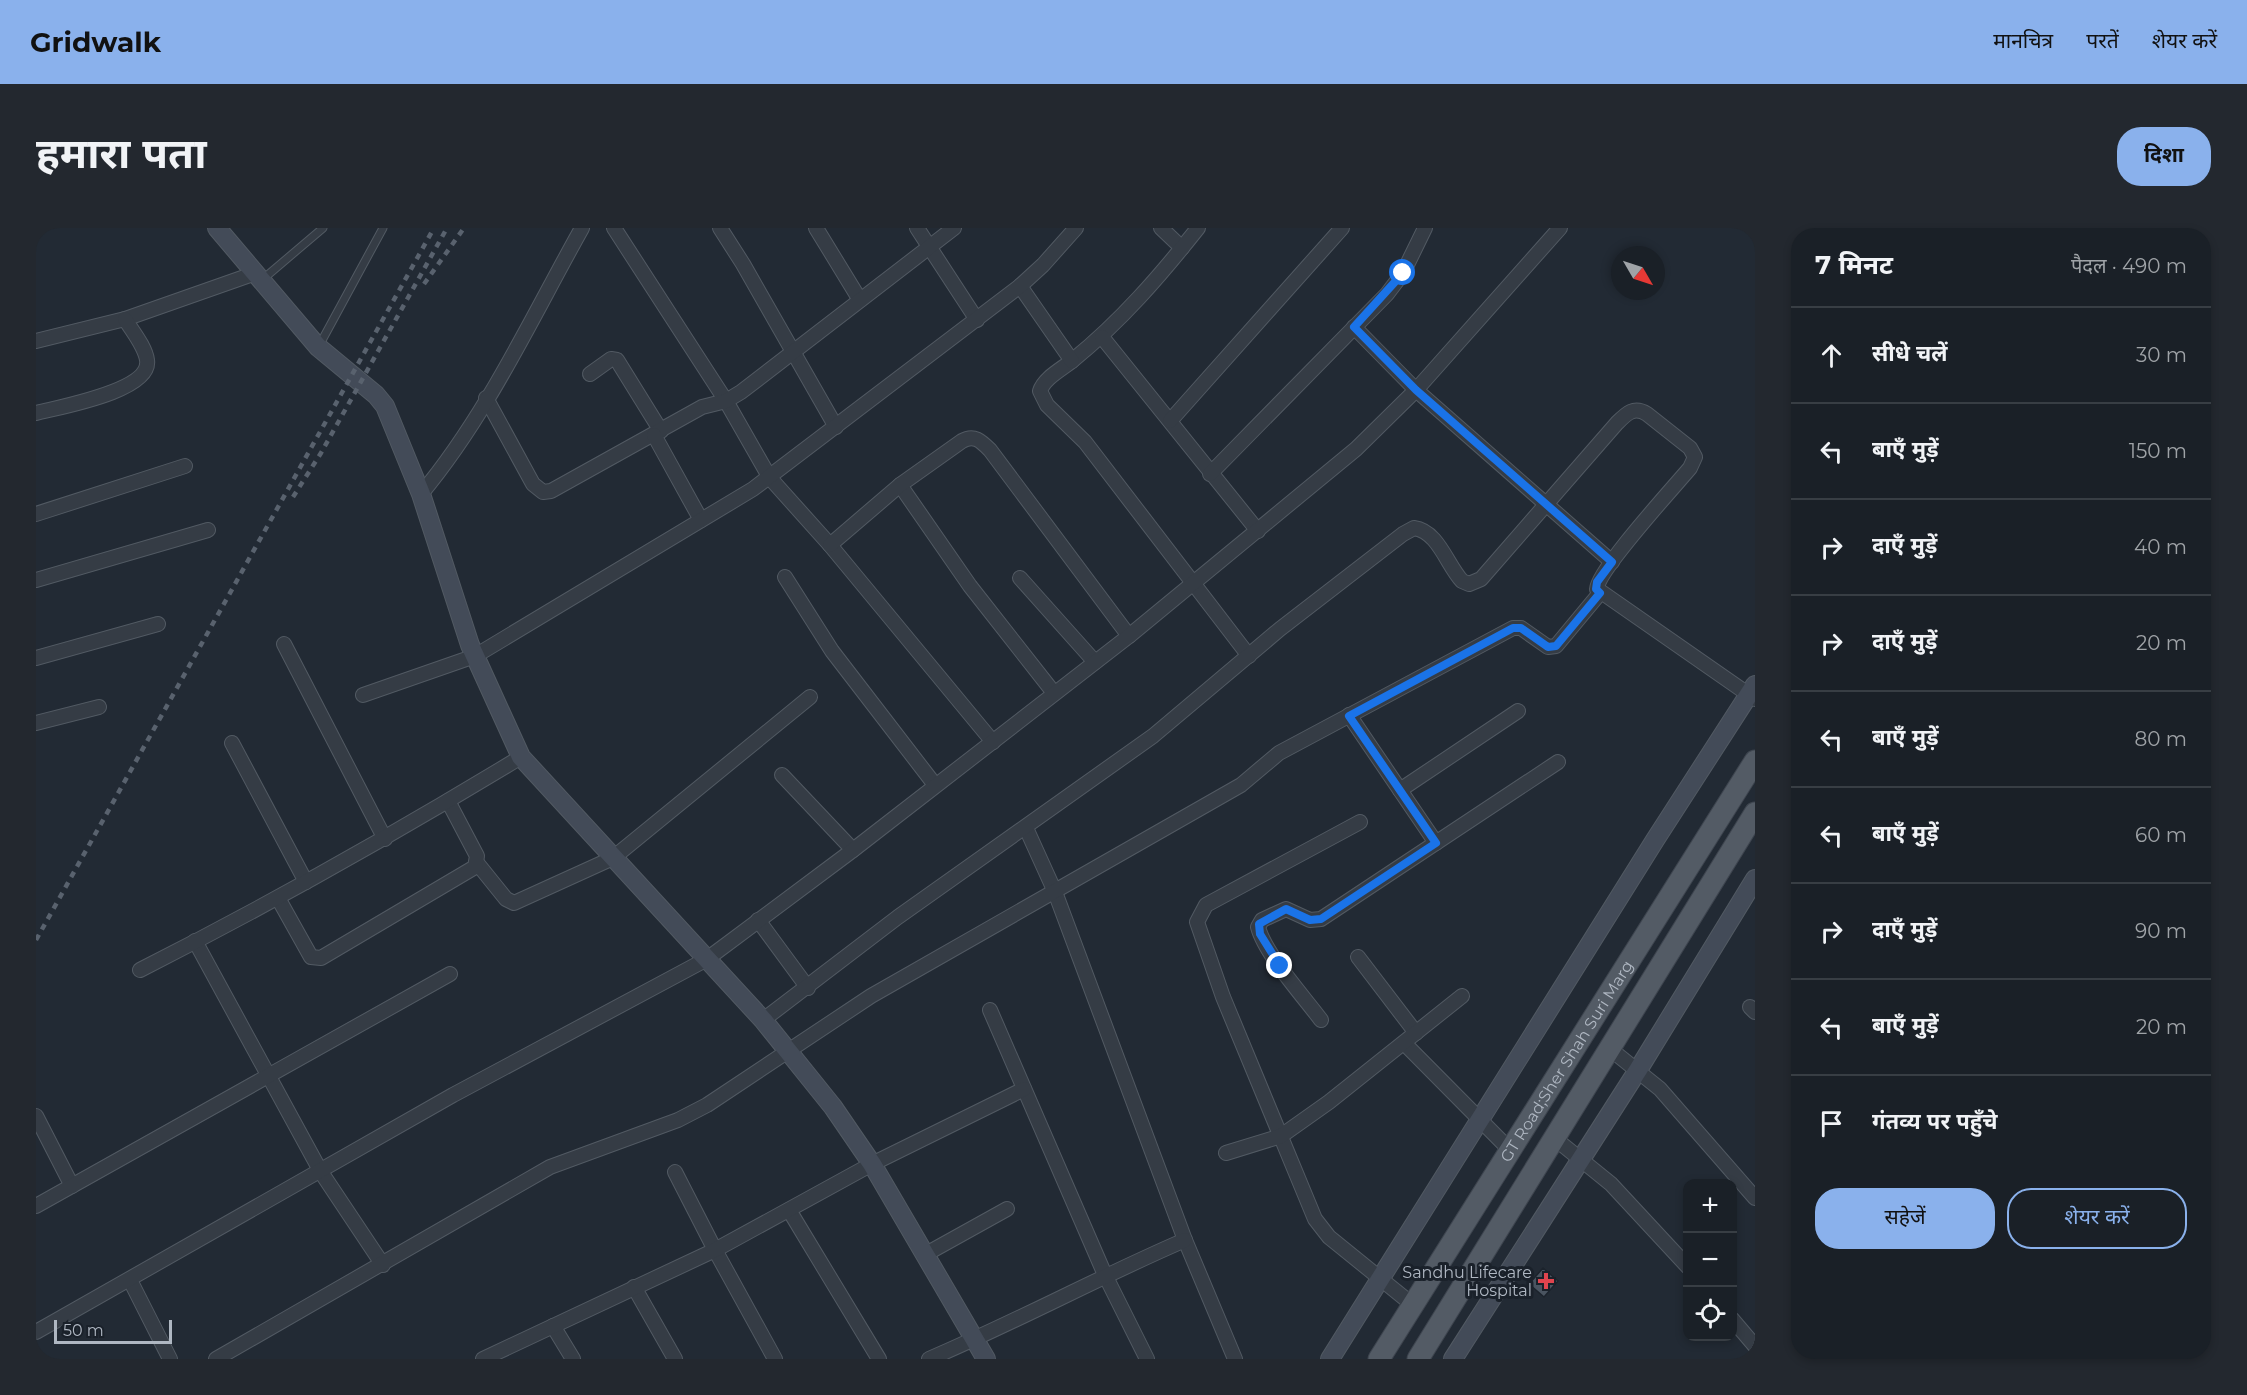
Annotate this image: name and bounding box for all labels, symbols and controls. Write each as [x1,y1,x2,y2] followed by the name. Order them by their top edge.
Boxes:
[30,25,161,59] text: Gridwalk
[1993,28,2053,53] text: मानचित्र
[2086,28,2119,53] text: परतें
[2152,28,2217,53] text: शेयर करें
[36,127,206,179] text: हमारा पता
[2117,127,2211,186] button: दिशा
[1611,246,1665,300] north arrow
[1815,249,1893,281] text: 7 मिनट
[2071,254,2187,278] text: पैदल · 490 m
[1389,259,1415,285] route start
[1815,339,1848,372] icon: ahead
[1872,340,1948,367] text: सीधे चलें
[2136,343,2187,367] text: 30 m
[1815,435,1848,468] icon: left
[1872,436,1939,463] text: बाएँ मुड़ें
[2129,439,2187,463] text: 150 m
[1815,531,1848,564] icon: right
[1872,532,1937,559] text: दाएँ मुड़ें
[2134,535,2187,559] text: 40 m
[1815,627,1848,660] icon: right
[1872,628,1937,655] text: दाएँ मुड़ें
[2136,631,2187,655] text: 20 m
[1815,723,1848,756] icon: left
[1872,724,1939,751] text: बाएँ मुड़ें
[2135,727,2187,751] text: 80 m
[1815,819,1848,852] icon: left
[1872,820,1939,847] text: बाएँ मुड़ें
[2135,823,2187,847] text: 60 m
[1815,915,1848,948] icon: right
[1872,916,1937,943] text: दाएँ मुड़ें
[2135,919,2187,943] text: 90 m
[1266,952,1292,978] route end
[1496,957,1637,1166] street label: GT Road;Sher Shah Suri Marg
[1815,1011,1848,1044] icon: left
[1872,1012,1939,1039] text: बाएँ मुड़ें
[2136,1015,2187,1039] text: 20 m
[1815,1107,1848,1140] icon: arrive
[1872,1108,1998,1135] text: गंतव्य पर पहुँचे
[1683,1179,1737,1341] map controls
[1683,1179,1737,1233] button: +
[1815,1188,1995,1249] button: सहेजें
[2007,1188,2187,1249] button: शेयर करें
[1683,1233,1737,1287] button: −
[1402,1263,1532,1300] place label: Sandhu Lifecare Hospital
[1537,1272,1555,1290] marker: Sandhu Lifecare Hospital
[1683,1287,1737,1341] button: locate
[54,1317,172,1344] scale bar
[63,1321,104,1340] text: 50 m

